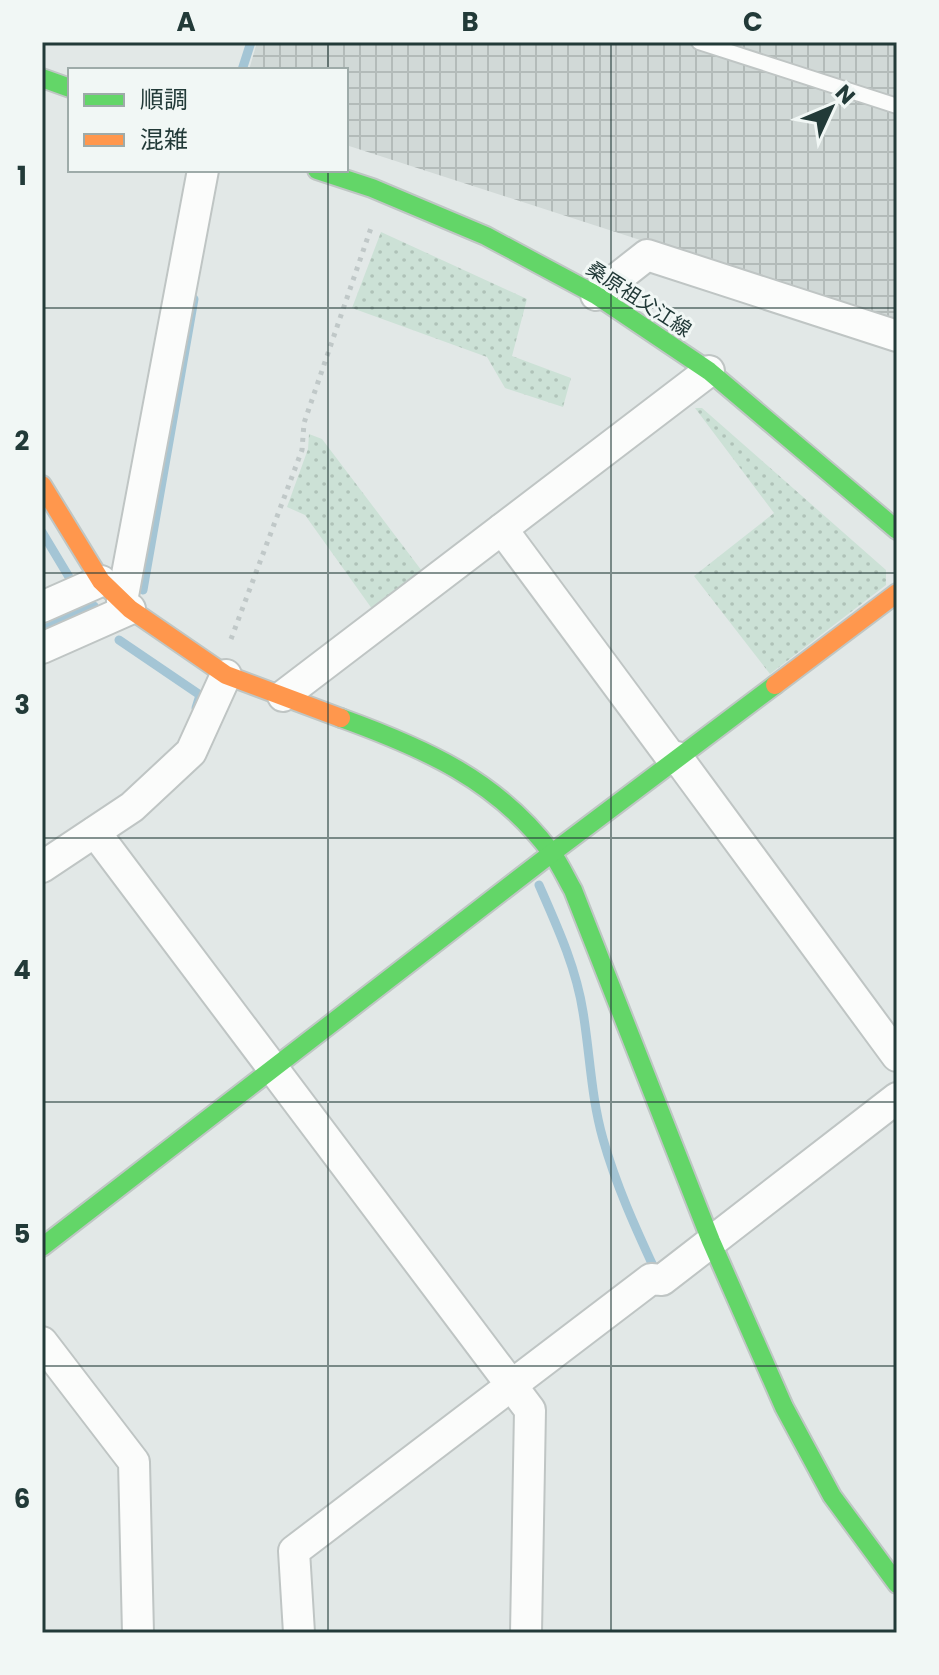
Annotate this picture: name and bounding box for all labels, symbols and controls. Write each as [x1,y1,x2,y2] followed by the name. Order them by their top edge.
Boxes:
[176,4,196,40] text: A
[461,4,479,40] text: B
[743,4,763,40] text: C
[68,68,348,172] legend
[791,68,871,148] north arrow
[828,78,862,111] text: N
[140,83,188,116] text: 順調
[140,123,188,156] text: 混雑
[17,158,27,194] text: 1
[581,255,697,343] street label: 桑原祖父江線
[15,423,30,459] text: 2
[14,687,30,723] text: 3
[13,952,31,988] text: 4
[14,1216,30,1252] text: 5
[14,1481,30,1517] text: 6

